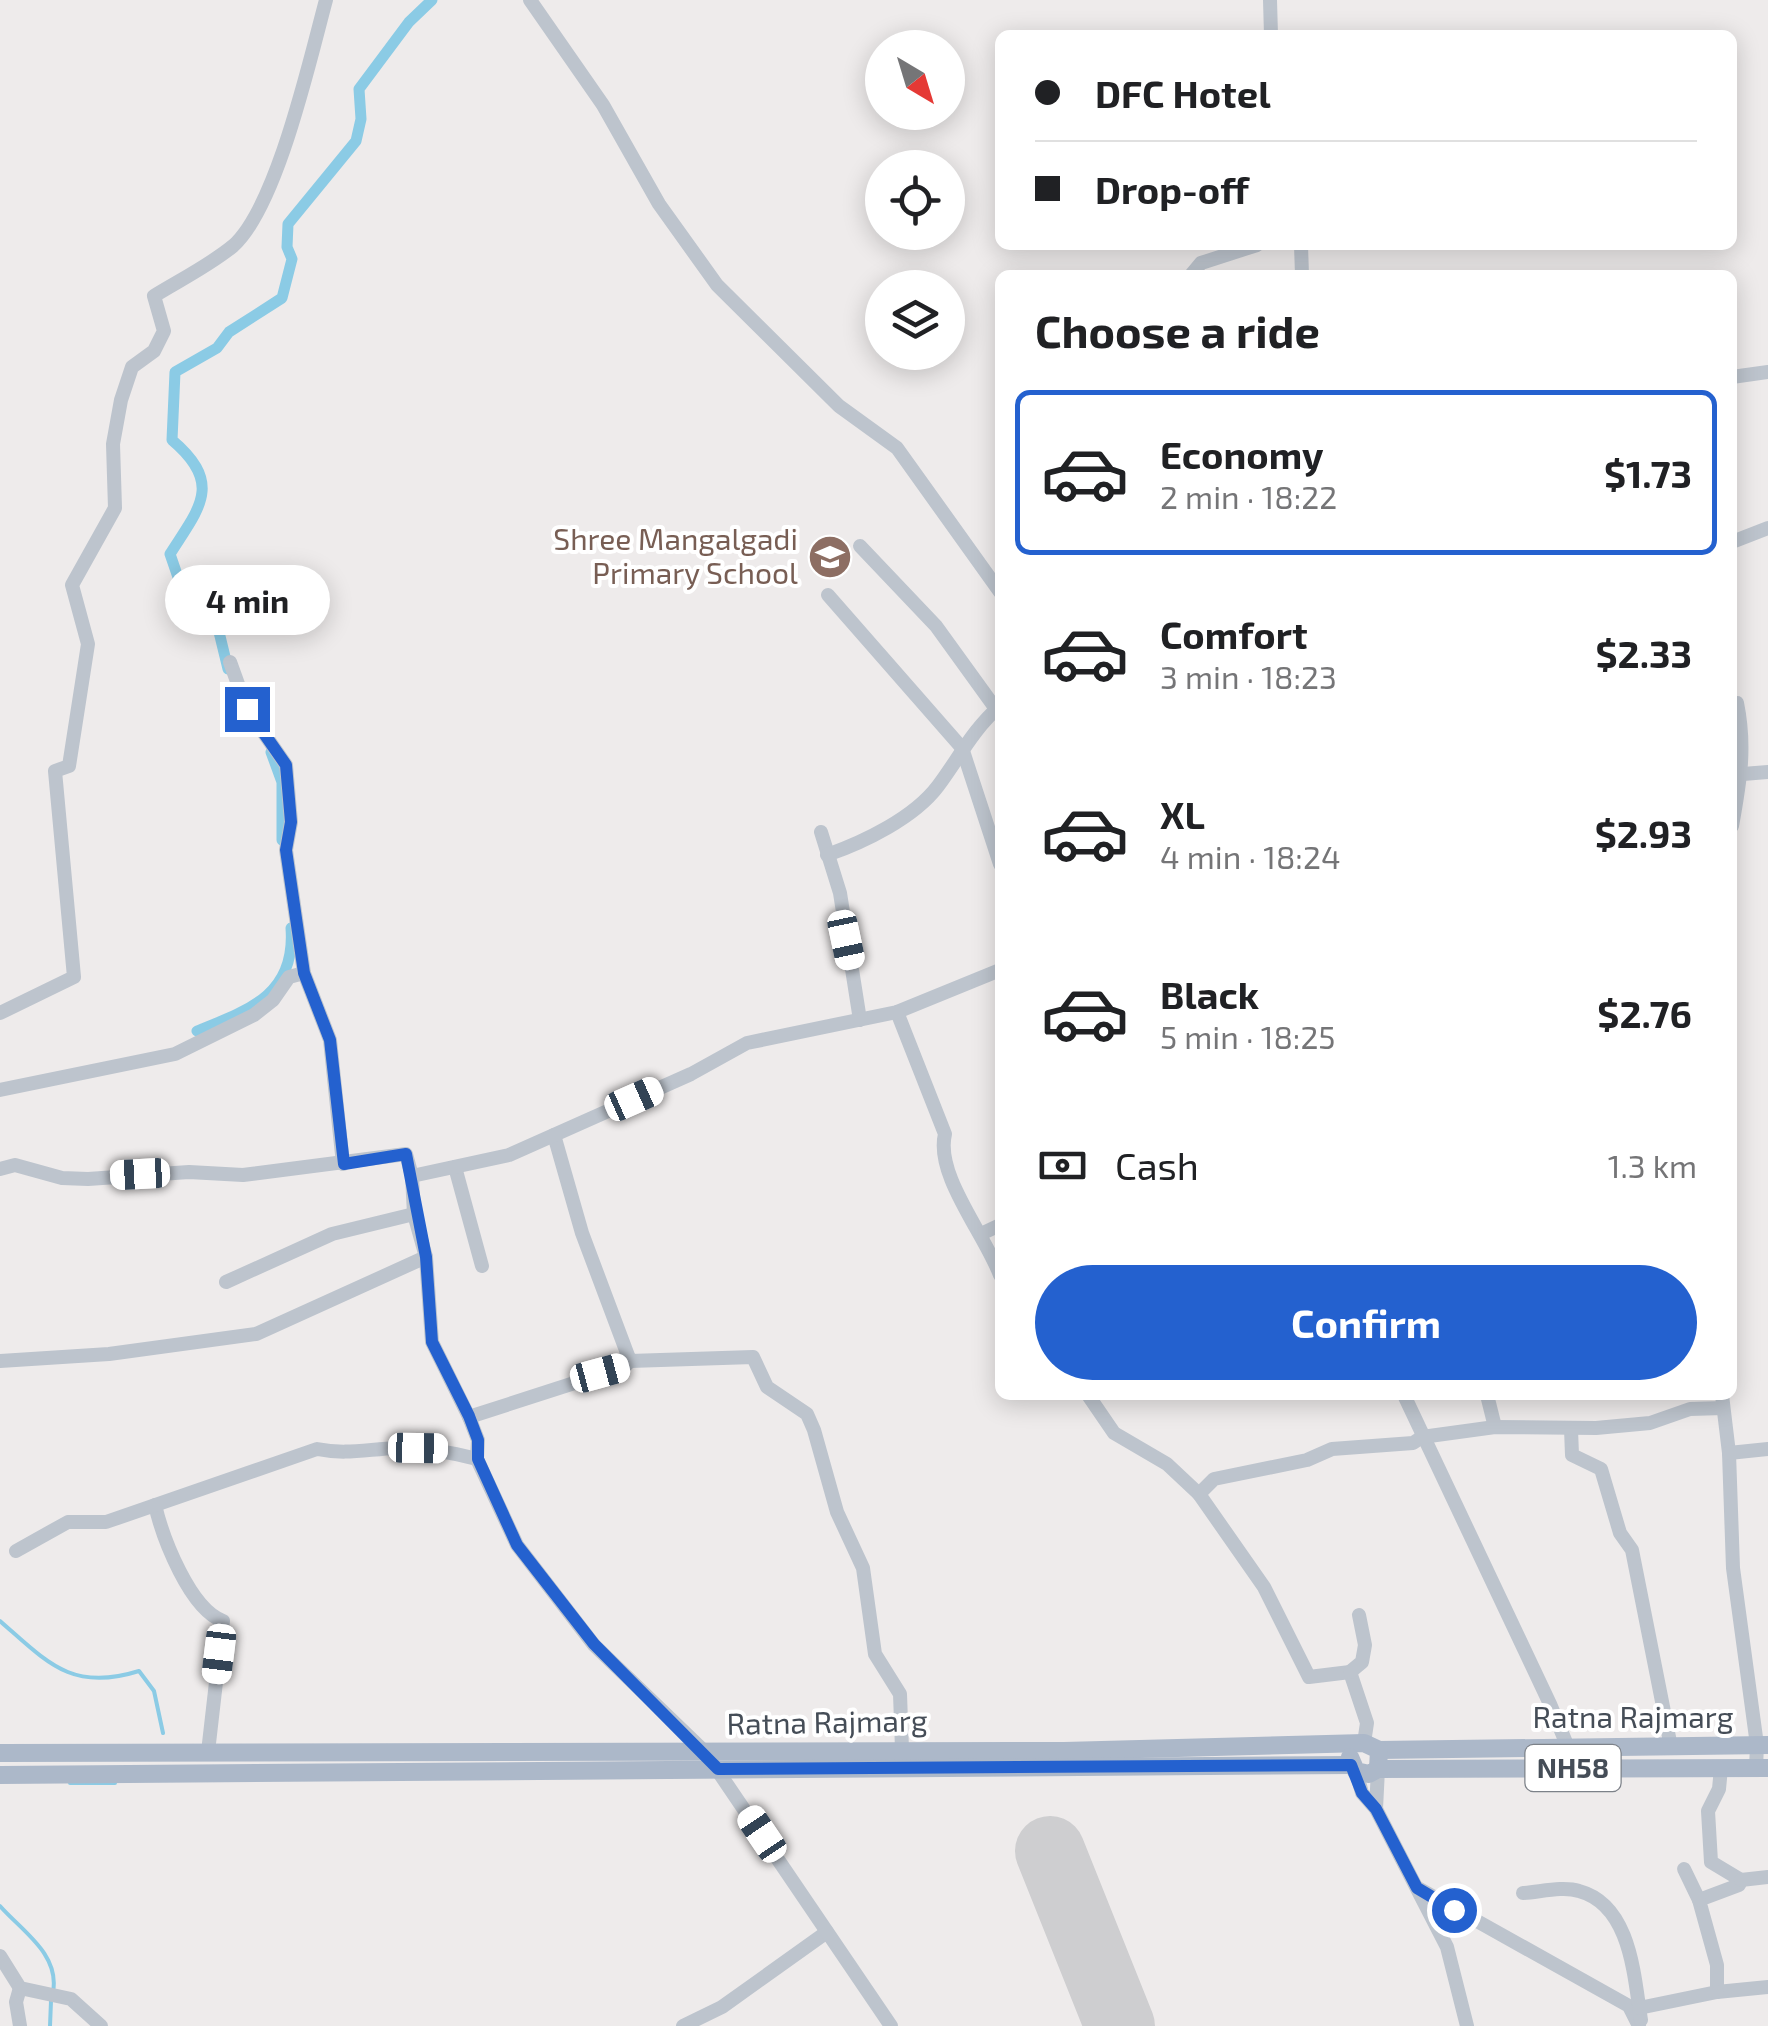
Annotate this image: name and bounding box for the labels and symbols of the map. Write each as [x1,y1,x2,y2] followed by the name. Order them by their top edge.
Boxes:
[865,30,965,130] north arrow
[553,520,798,590] place label: Shree Mangalgadi Primary School
[807,534,853,580] school or university icon: Shree Mangalgadi Primary School
[164,564,330,634] callout: 4 min
[225,687,270,732] route end
[825,908,867,972] car
[600,1073,668,1125] car
[109,1157,171,1191] car
[567,1351,633,1395] car
[388,1432,448,1464] car
[200,1622,238,1686] car
[1533,1698,1734,1734] street label: Ratna Rajmarg
[726,1701,928,1741] street label: Ratna Rajmarg
[1526,1745,1620,1791] road number: NH58
[733,1801,791,1867] car
[1432,1888,1477,1933] route start

